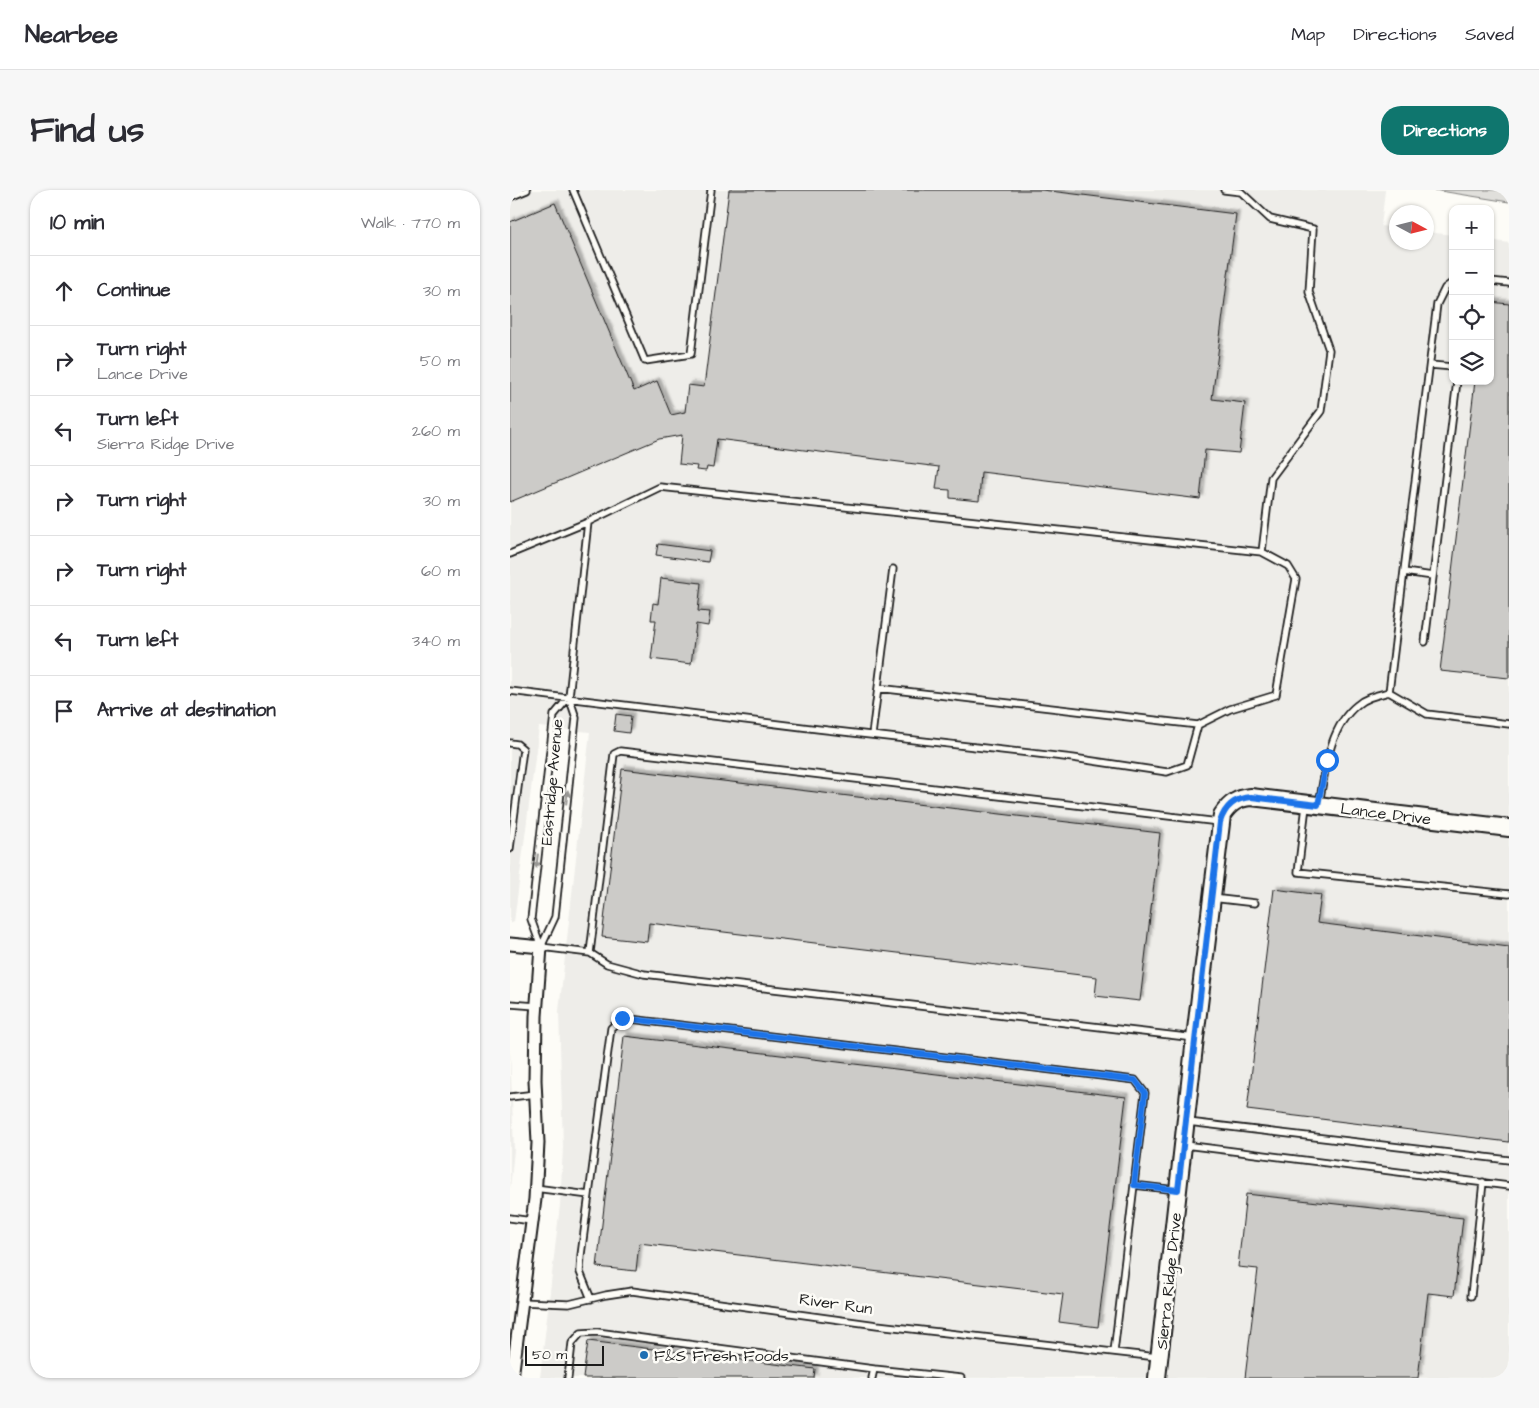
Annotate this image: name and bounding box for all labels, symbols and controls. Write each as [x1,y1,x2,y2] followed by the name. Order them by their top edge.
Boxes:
[25,18,118,52] text: Nearbee
[1291,22,1325,47] text: Map
[1353,22,1437,47] text: Directions
[1465,22,1514,47] text: Saved
[30,106,144,155] text: Find us
[1381,106,1509,155] button: Directions
[1389,205,1434,250] north arrow
[1449,205,1494,385] map controls
[1449,205,1494,250] button: +
[50,208,104,237] text: 10 min
[361,212,460,234] text: Walk · 770 m
[1449,250,1494,295] button: −
[50,277,78,305] icon: ahead
[97,277,171,304] text: Continue
[423,280,460,302] text: 30 m
[1449,295,1494,340] button: locate
[97,336,186,363] text: Turn right
[1449,340,1494,385] button: layers
[50,347,78,375] icon: right
[420,350,460,372] text: 50 m
[97,363,188,385] text: Lance Drive
[97,406,178,433] text: Turn left
[50,417,78,445] icon: left
[412,420,460,442] text: 260 m
[97,433,234,455] text: Sierra Ridge Drive
[50,487,78,515] icon: right
[97,487,186,514] text: Turn right
[423,490,460,512] text: 30 m
[50,557,78,585] icon: right
[97,557,186,584] text: Turn right
[421,560,460,582] text: 60 m
[50,627,78,655] icon: left
[97,627,178,654] text: Turn left
[412,630,460,652] text: 340 m
[50,697,78,725] icon: arrive
[97,697,276,724] text: Arrive at destination
[536,718,570,846] street label: Eastridge Avenue
[1316,749,1339,772] route start
[563,789,571,805] one-way arrow
[1339,798,1433,830] street label: Lance Drive
[533,854,541,870] one-way arrow
[611,1007,634,1030] route end
[1151,1211,1188,1351] street label: Sierra Ridge Drive
[798,1288,874,1320] street label: River Run
[525,1343,604,1366] scale bar
[532,1345,567,1365] text: 50 m
[654,1345,789,1367] place label: F&S Fresh Foods
[638,1349,650,1361] marker: F&S Fresh Foods

